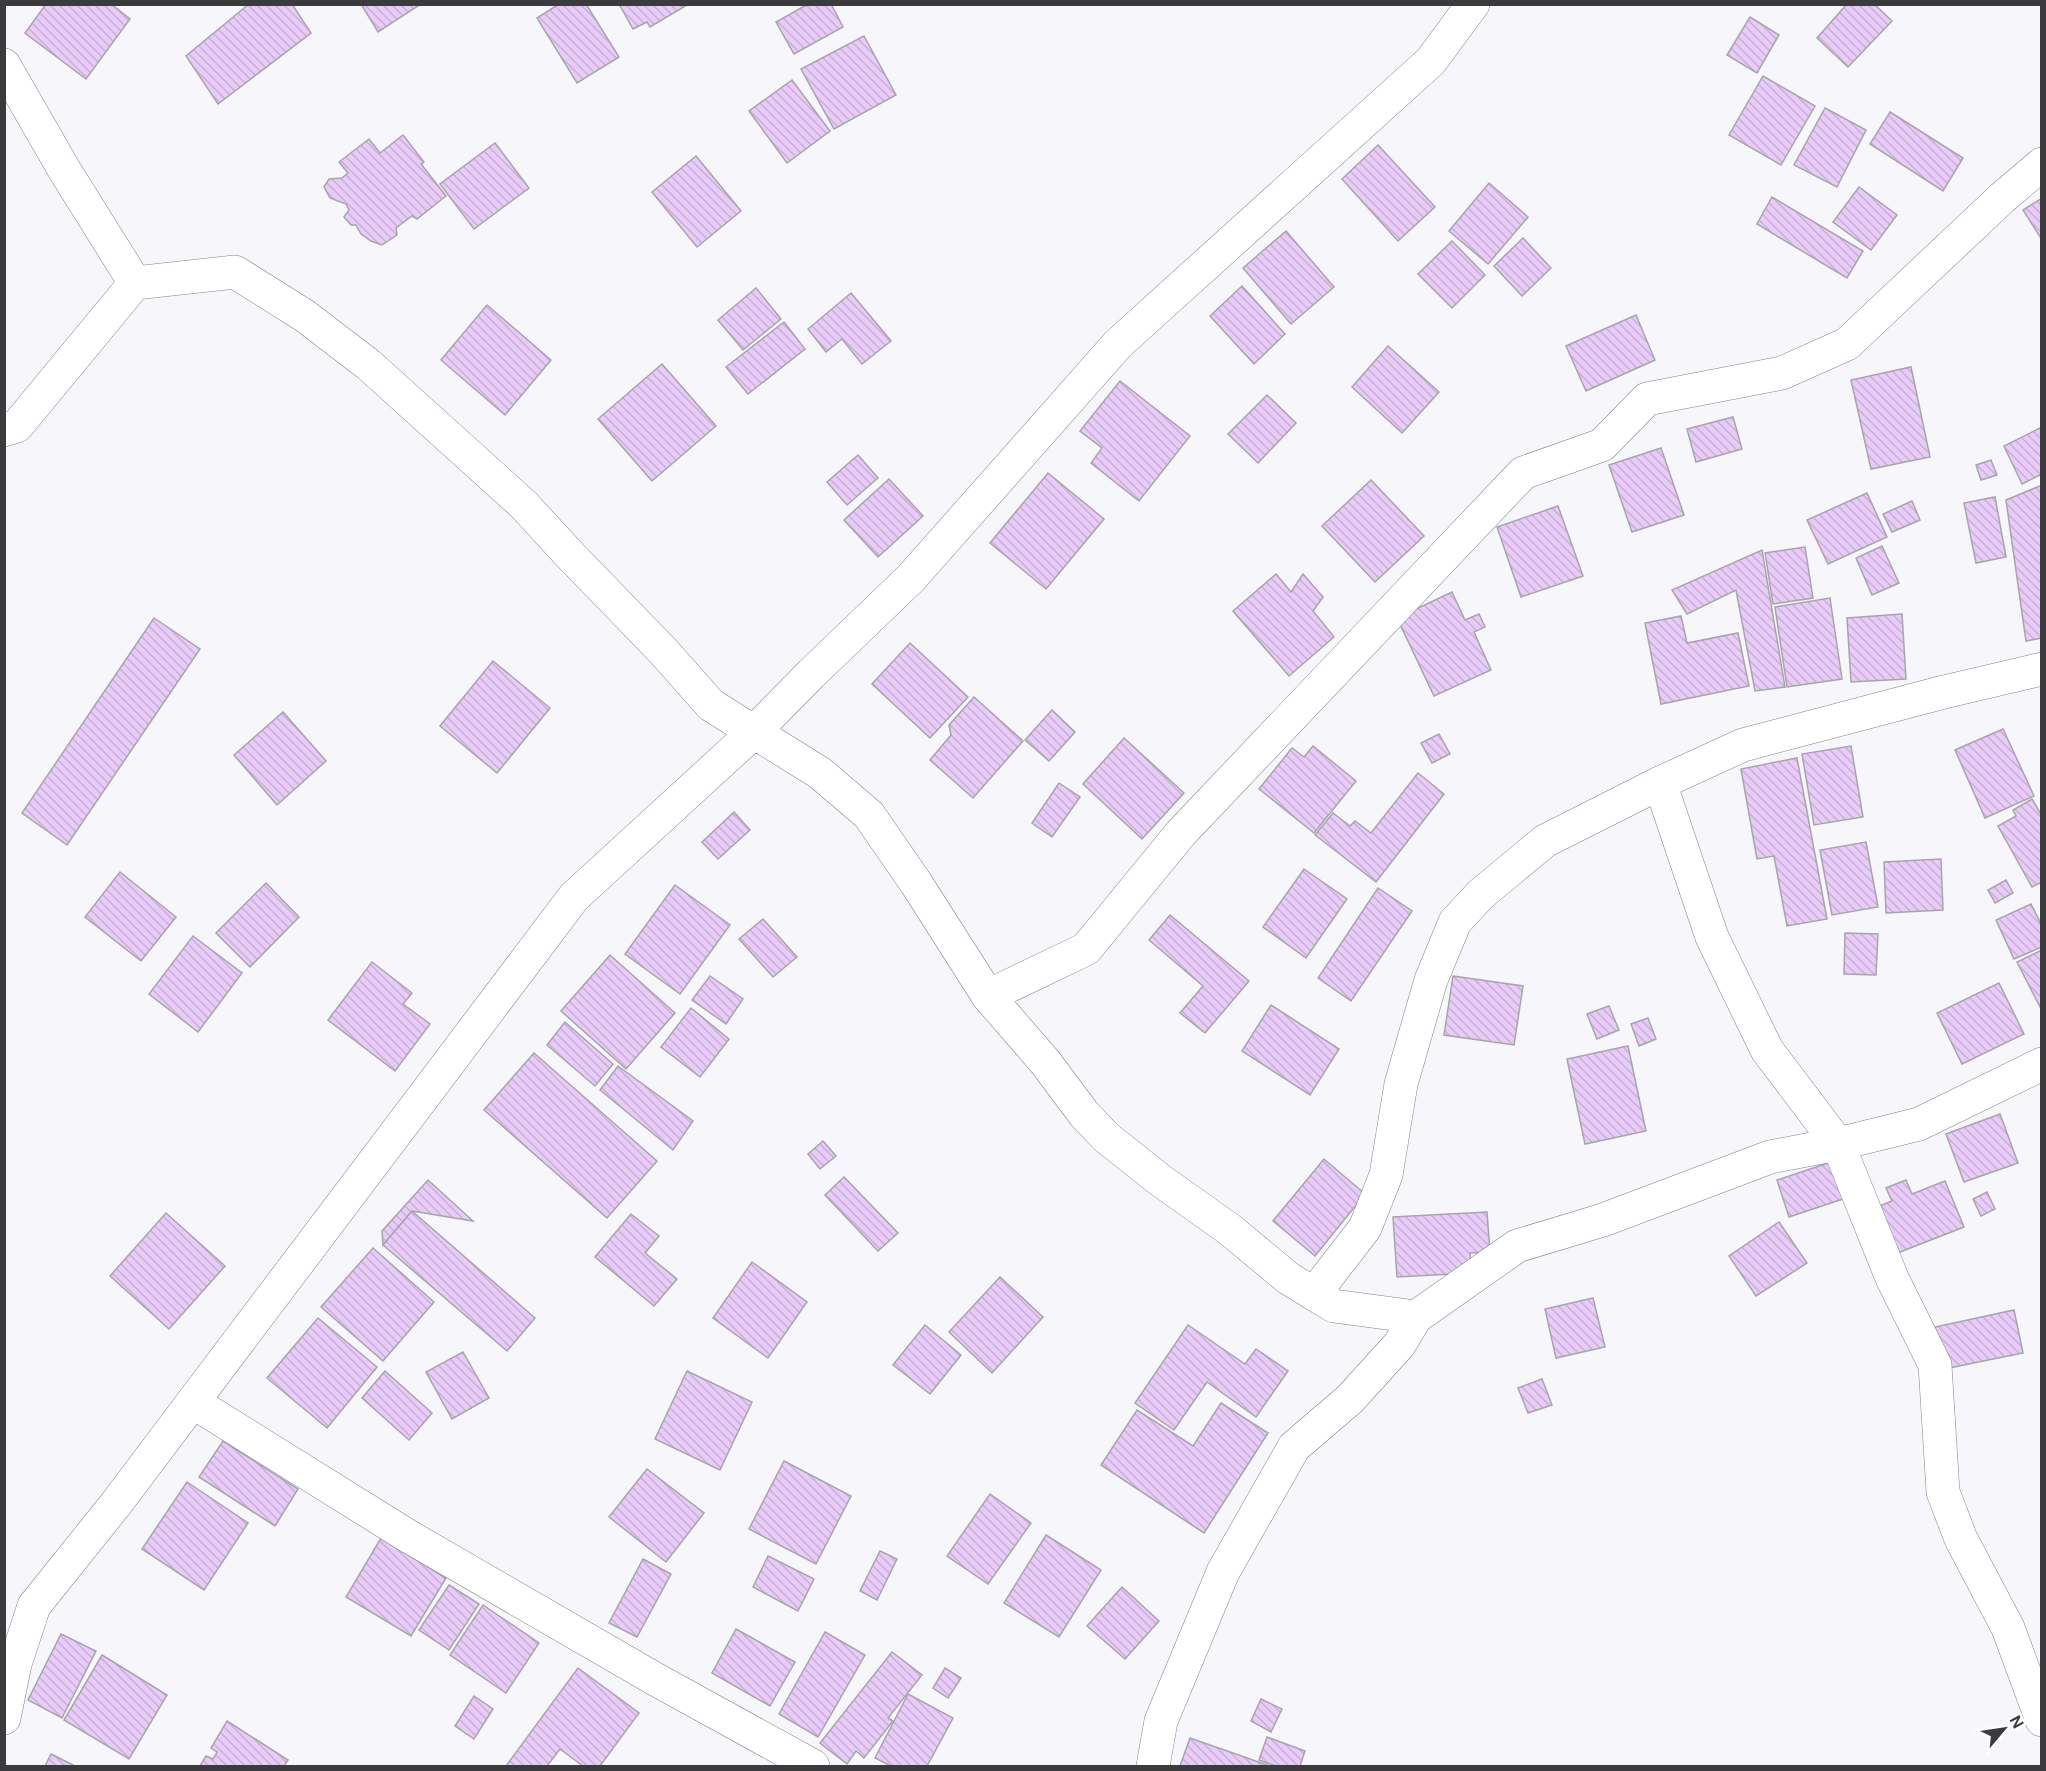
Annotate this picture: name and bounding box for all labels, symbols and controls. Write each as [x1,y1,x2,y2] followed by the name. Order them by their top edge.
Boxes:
[1974,1699,2034,1759] north arrow
[2005,1712,2029,1732] text: N

